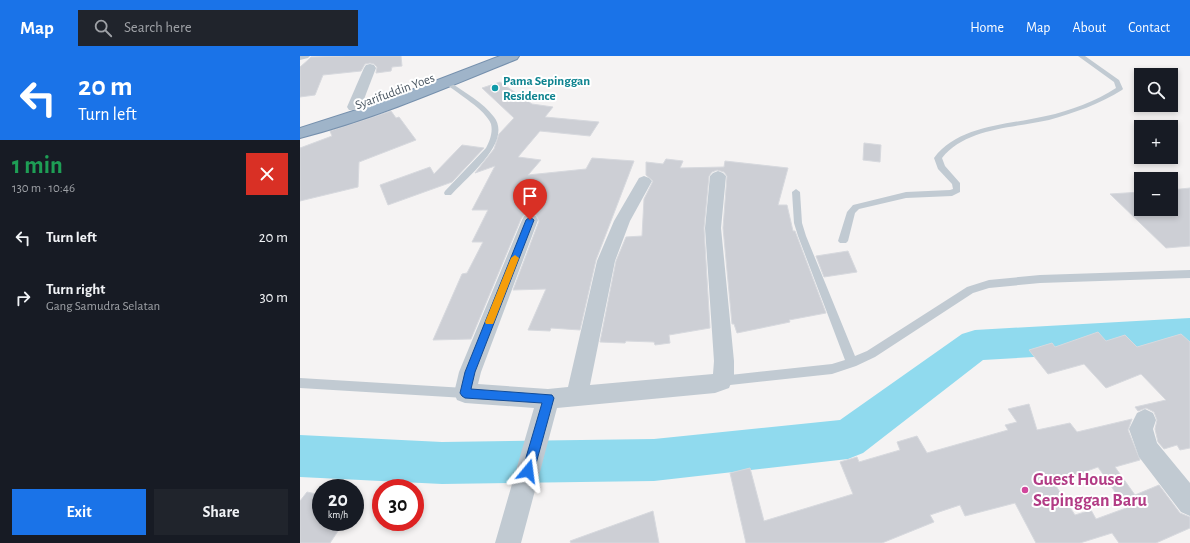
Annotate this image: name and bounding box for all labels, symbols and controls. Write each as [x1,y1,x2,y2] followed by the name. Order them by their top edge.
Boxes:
[78,10,358,46] search box
[92,17,114,39] icon: search
[20,19,54,38] text: Map
[124,20,192,35] text: Search here
[970,21,1004,35] text: Home
[1026,21,1050,35] text: Map
[1072,21,1106,35] text: About
[1128,21,1170,35] text: Contact
[1134,68,1178,216] map controls
[1134,68,1178,112] button: search
[12,72,64,124] icon: left
[353,72,437,112] street label: Syarifuddin Yoes
[78,73,133,101] text: 20 m
[503,75,590,103] place label: Pama Sepinggan Residence
[490,83,500,93] marker: Pama Sepinggan Residence
[78,106,137,124] text: Turn left
[1134,120,1178,164] button: +
[246,153,288,195] button: close
[12,154,63,178] text: 1 min
[1134,172,1178,216] button: −
[513,179,547,220] pin
[12,182,75,195] text: 130 m · 10:46
[519,185,541,207] icon: arrive
[12,227,34,249] icon: left
[46,230,97,245] text: Turn left
[259,230,288,245] text: 20 m
[46,282,105,297] text: Turn right
[12,287,34,309] icon: right
[259,290,288,305] text: 30 m
[46,300,160,313] text: Gang Samudra Selatan
[507,450,549,492] position arrow
[1033,471,1148,510] place label: Guest House Sepinggan Baru
[372,479,424,531] speed limit sign: 30
[1020,485,1030,495] marker: Guest House Sepinggan Baru
[12,489,146,535] button: Exit
[154,489,288,535] button: Share
[328,490,348,510] text: 20
[328,510,348,520] text: km/h

